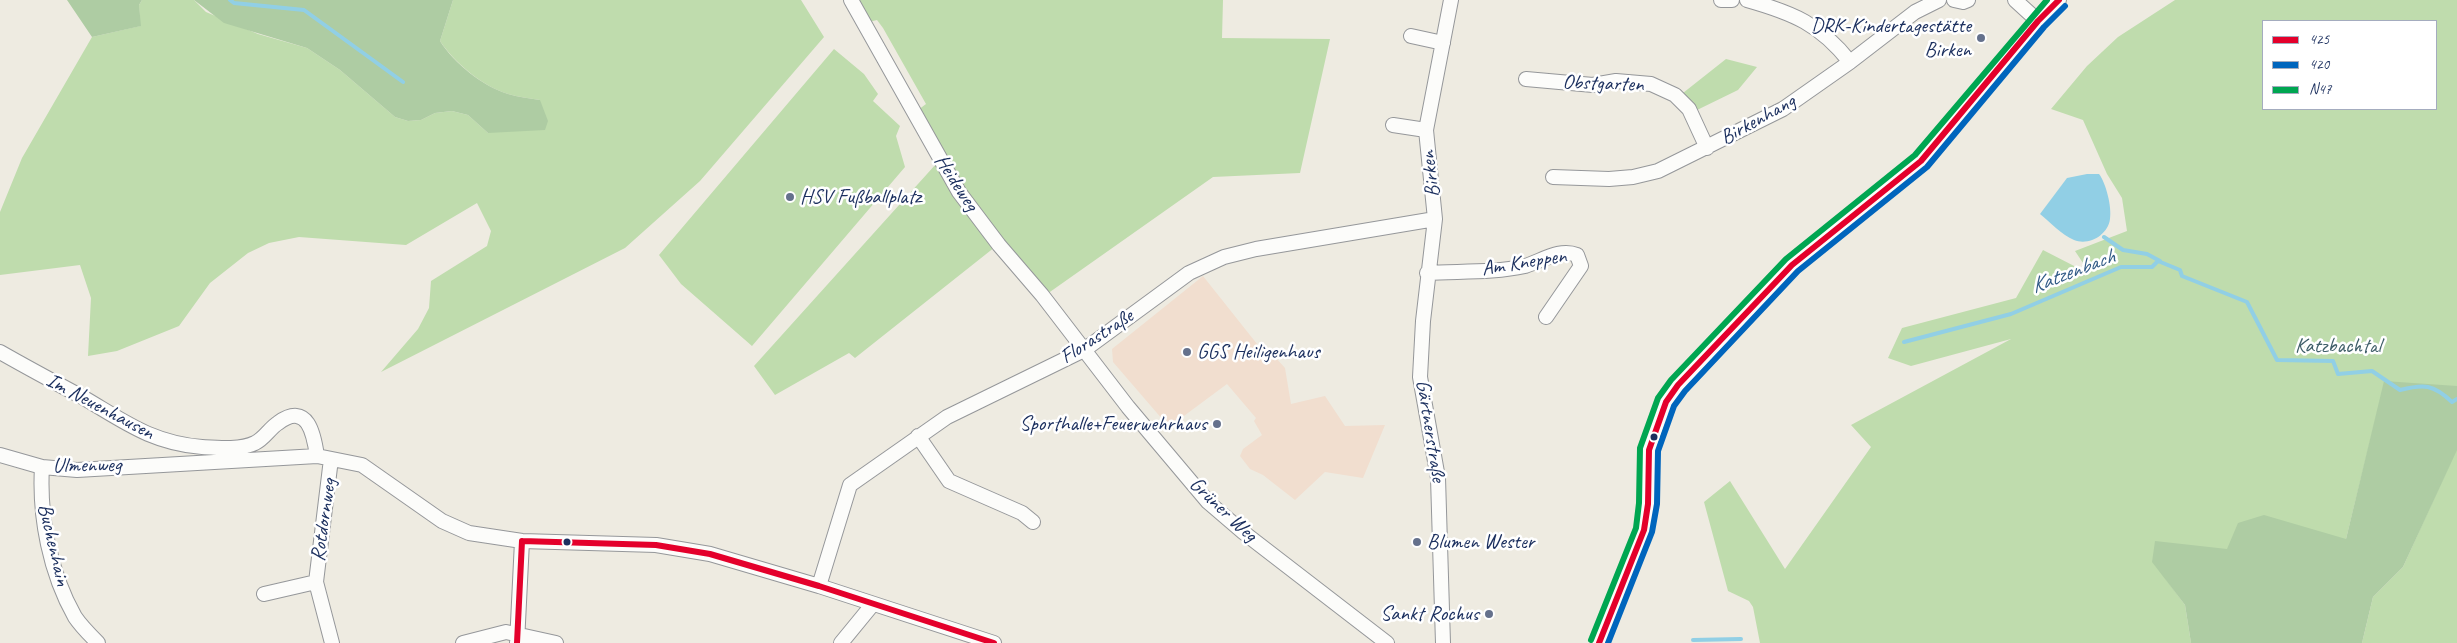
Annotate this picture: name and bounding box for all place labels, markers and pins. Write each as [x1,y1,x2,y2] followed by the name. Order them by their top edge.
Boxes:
[1811,13,1971,63] place label: DRK-Kindertagestätte Birken
[1975,32,1987,44] marker: DRK-Kindertagestätte Birken
[800,184,921,210] place label: HSV Fußballplatz
[784,191,796,203] marker: HSV Fußballplatz
[1197,339,1320,365] place label: GGS Heiligenhaus
[1181,346,1193,358] marker: GGS Heiligenhaus
[1020,411,1207,437] place label: Sporthalle+Feuerwehrhaus
[1211,418,1223,430] marker: Sporthalle+Feuerwehrhaus
[1649,432,1659,442] unlabelled marker
[1427,529,1534,555] place label: Blumen Wester
[1411,536,1423,548] marker: Blumen Wester
[562,537,572,547] unlabelled marker
[1380,601,1479,627] place label: Sankt Rochus
[1483,608,1495,620] marker: Sankt Rochus

